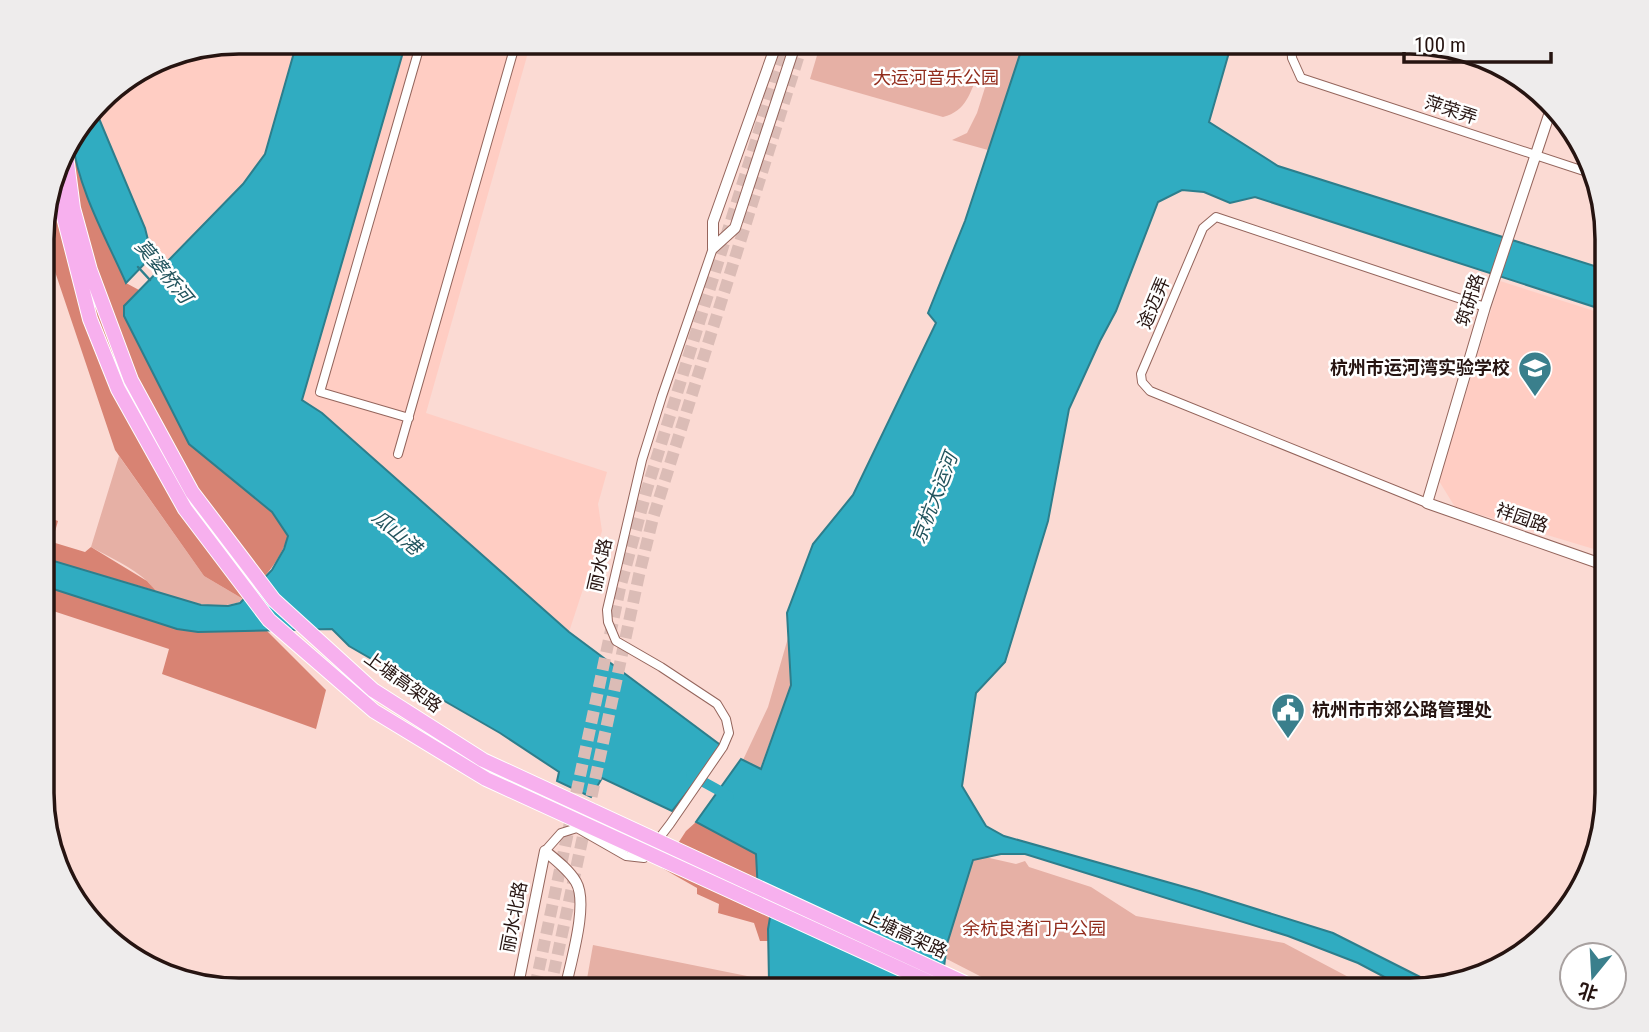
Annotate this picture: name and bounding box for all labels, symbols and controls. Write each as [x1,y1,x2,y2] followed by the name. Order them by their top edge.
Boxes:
[1404,21,1551,65] scale bar
[1414,33,1466,57] text: 100 m
[873,67,999,88] park label: 大运河音乐公园
[1422,91,1480,128] street label: 萍荣弄
[130,235,199,311] water label: 莫婆桥河
[1451,271,1488,329] street label: 筑研路
[1133,274,1174,332] street label: 途迈弄
[1516,349,1554,398] school or university icon: 杭州市运河湾实验学校
[1330,357,1510,378] place label: 杭州市运河湾实验学校
[907,446,964,547] water label: 京杭大运河
[1493,499,1551,536] street label: 祥园路
[367,505,428,561] water label: 瓜山港
[583,536,616,594] street label: 丽水路
[361,647,446,717] street label: 上塘高架路
[1269,691,1307,740] public building icon: 杭州市市郊公路管理处
[1312,699,1492,720] place label: 杭州市市郊公路管理处
[496,880,531,954] street label: 丽水北路
[860,905,950,962] street label: 上塘高架路
[962,918,1106,939] park label: 余杭良渚门户公园
[1558,941,1628,1011] north arrow
[1575,978,1600,1006] text: 北

